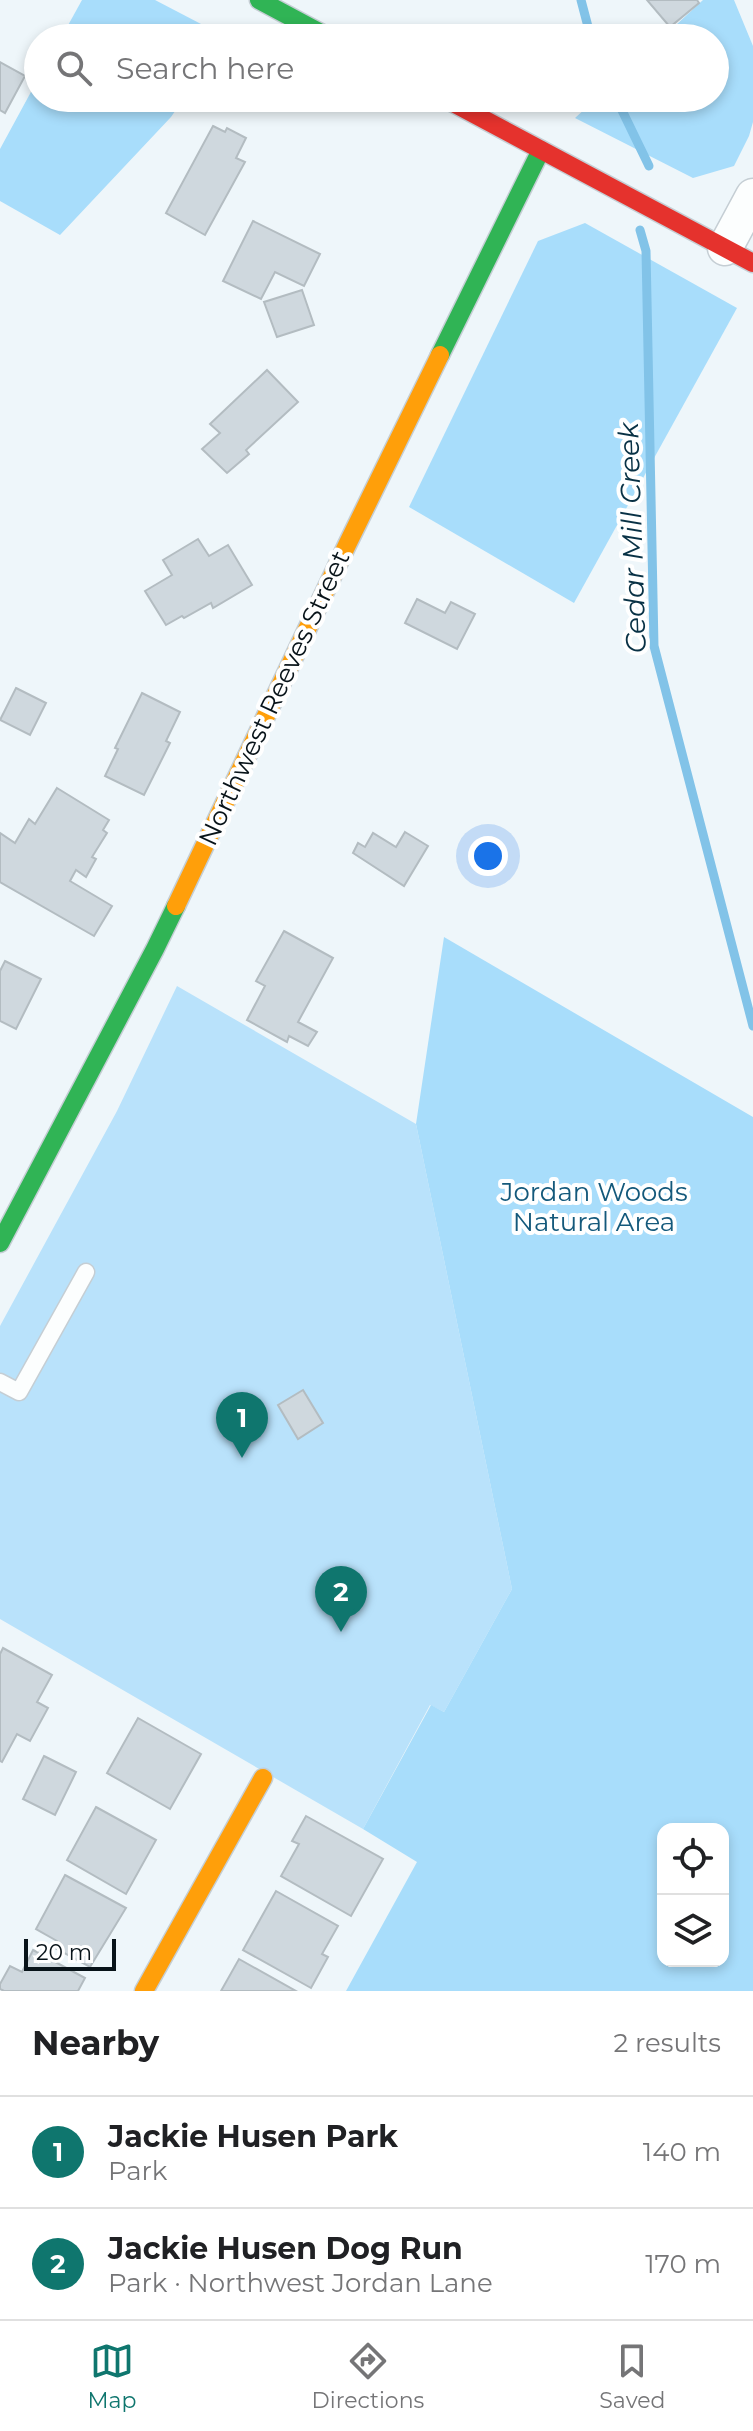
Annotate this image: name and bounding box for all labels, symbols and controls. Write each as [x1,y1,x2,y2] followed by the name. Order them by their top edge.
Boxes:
[24,24,729,112] search box
[52,46,96,90] icon: search
[116,50,294,87] text: Search here
[611,421,653,654] water label: Cedar Mill Creek
[191,545,357,851] street label: Northwest Reeves Street
[468,836,508,876] your location
[499,1176,688,1238] park label: Jordan Woods Natural Area
[216,1392,268,1458] pin: 1
[315,1566,367,1632] pin: 2
[657,1823,729,1967] map controls
[657,1823,729,1895] button: locate
[657,1895,729,1967] button: layers
[24,1935,116,1971] scale bar
[36,1939,92,1966] text: 20 m
[32,2022,159,2064] text: Nearby
[613,2027,721,2059] text: 2 results
[108,2118,398,2155] text: Jackie Husen Park
[53,2136,63,2168] text: 1
[643,2136,721,2168] text: 140 m
[108,2155,167,2187] text: Park
[108,2230,463,2267] text: Jackie Husen Dog Run
[50,2248,66,2280] text: 2
[645,2248,721,2280] text: 170 m
[108,2267,493,2299] text: Park · Northwest Jordan Lane
[88,2339,136,2414] tab: Map
[312,2339,424,2414] tab: Directions
[599,2339,665,2414] tab: Saved

